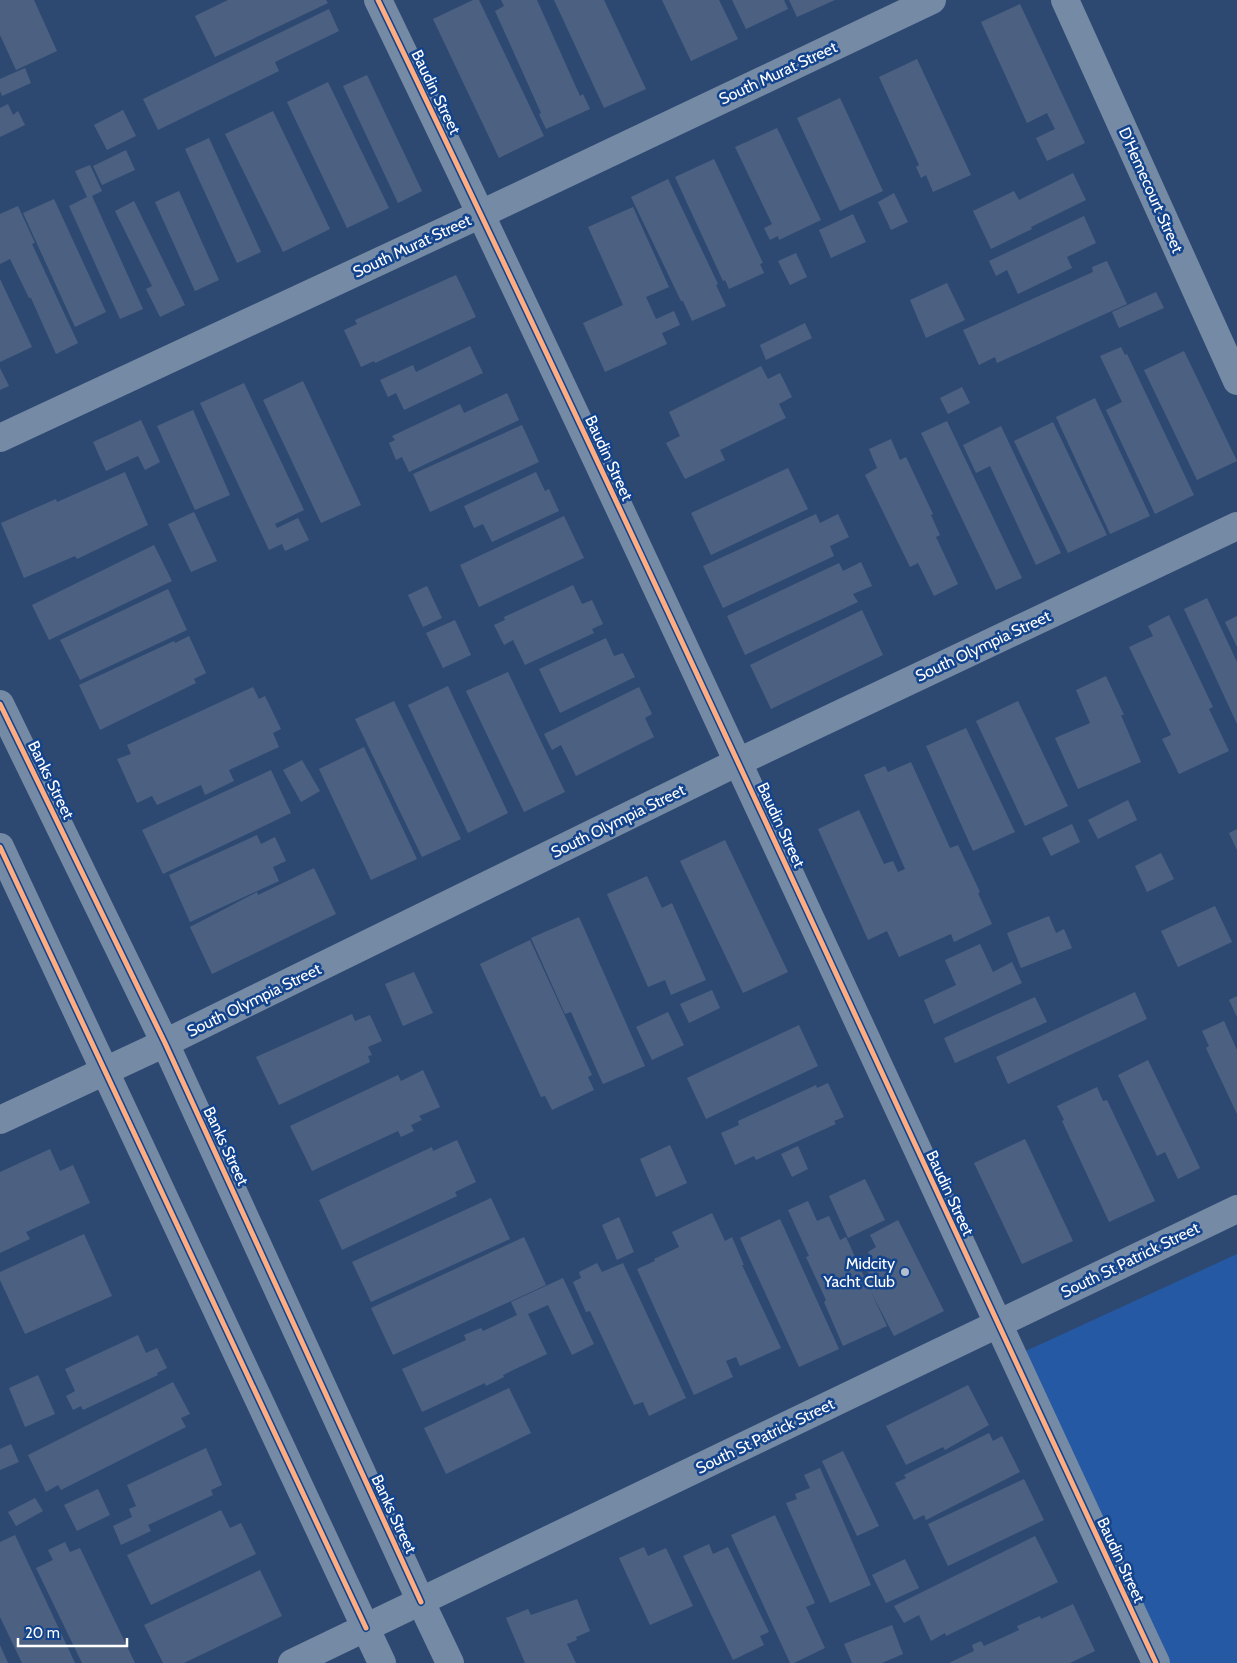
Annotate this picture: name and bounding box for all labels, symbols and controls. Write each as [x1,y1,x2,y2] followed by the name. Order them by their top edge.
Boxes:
[716,37,841,109] street label: South Murat Street
[407,47,465,138] street label: Baudin Street
[1115,124,1187,256] street label: D'Hemecourt Street
[350,210,475,282] street label: South Murat Street
[581,412,637,504] street label: Baudin Street
[912,606,1054,686] street label: South Olympia Street
[24,738,78,823] street label: Banks Street
[753,779,809,871] street label: Baudin Street
[548,780,689,862] street label: South Olympia Street
[184,959,325,1041] street label: South Olympia Street
[199,1104,253,1189] street label: Banks Street
[922,1147,978,1239] street label: Baudin Street
[1058,1218,1203,1302] street label: South St Patrick Street
[823,1254,895,1291] place label: Midcity Yacht Club
[899,1266,911,1278] marker: Midcity Yacht Club
[693,1394,838,1478] street label: South St Patrick Street
[367,1472,421,1557] street label: Banks Street
[1093,1514,1149,1606] street label: Baudin Street
[18,1616,126,1648] scale bar
[25,1624,60,1642] text: 20 m

